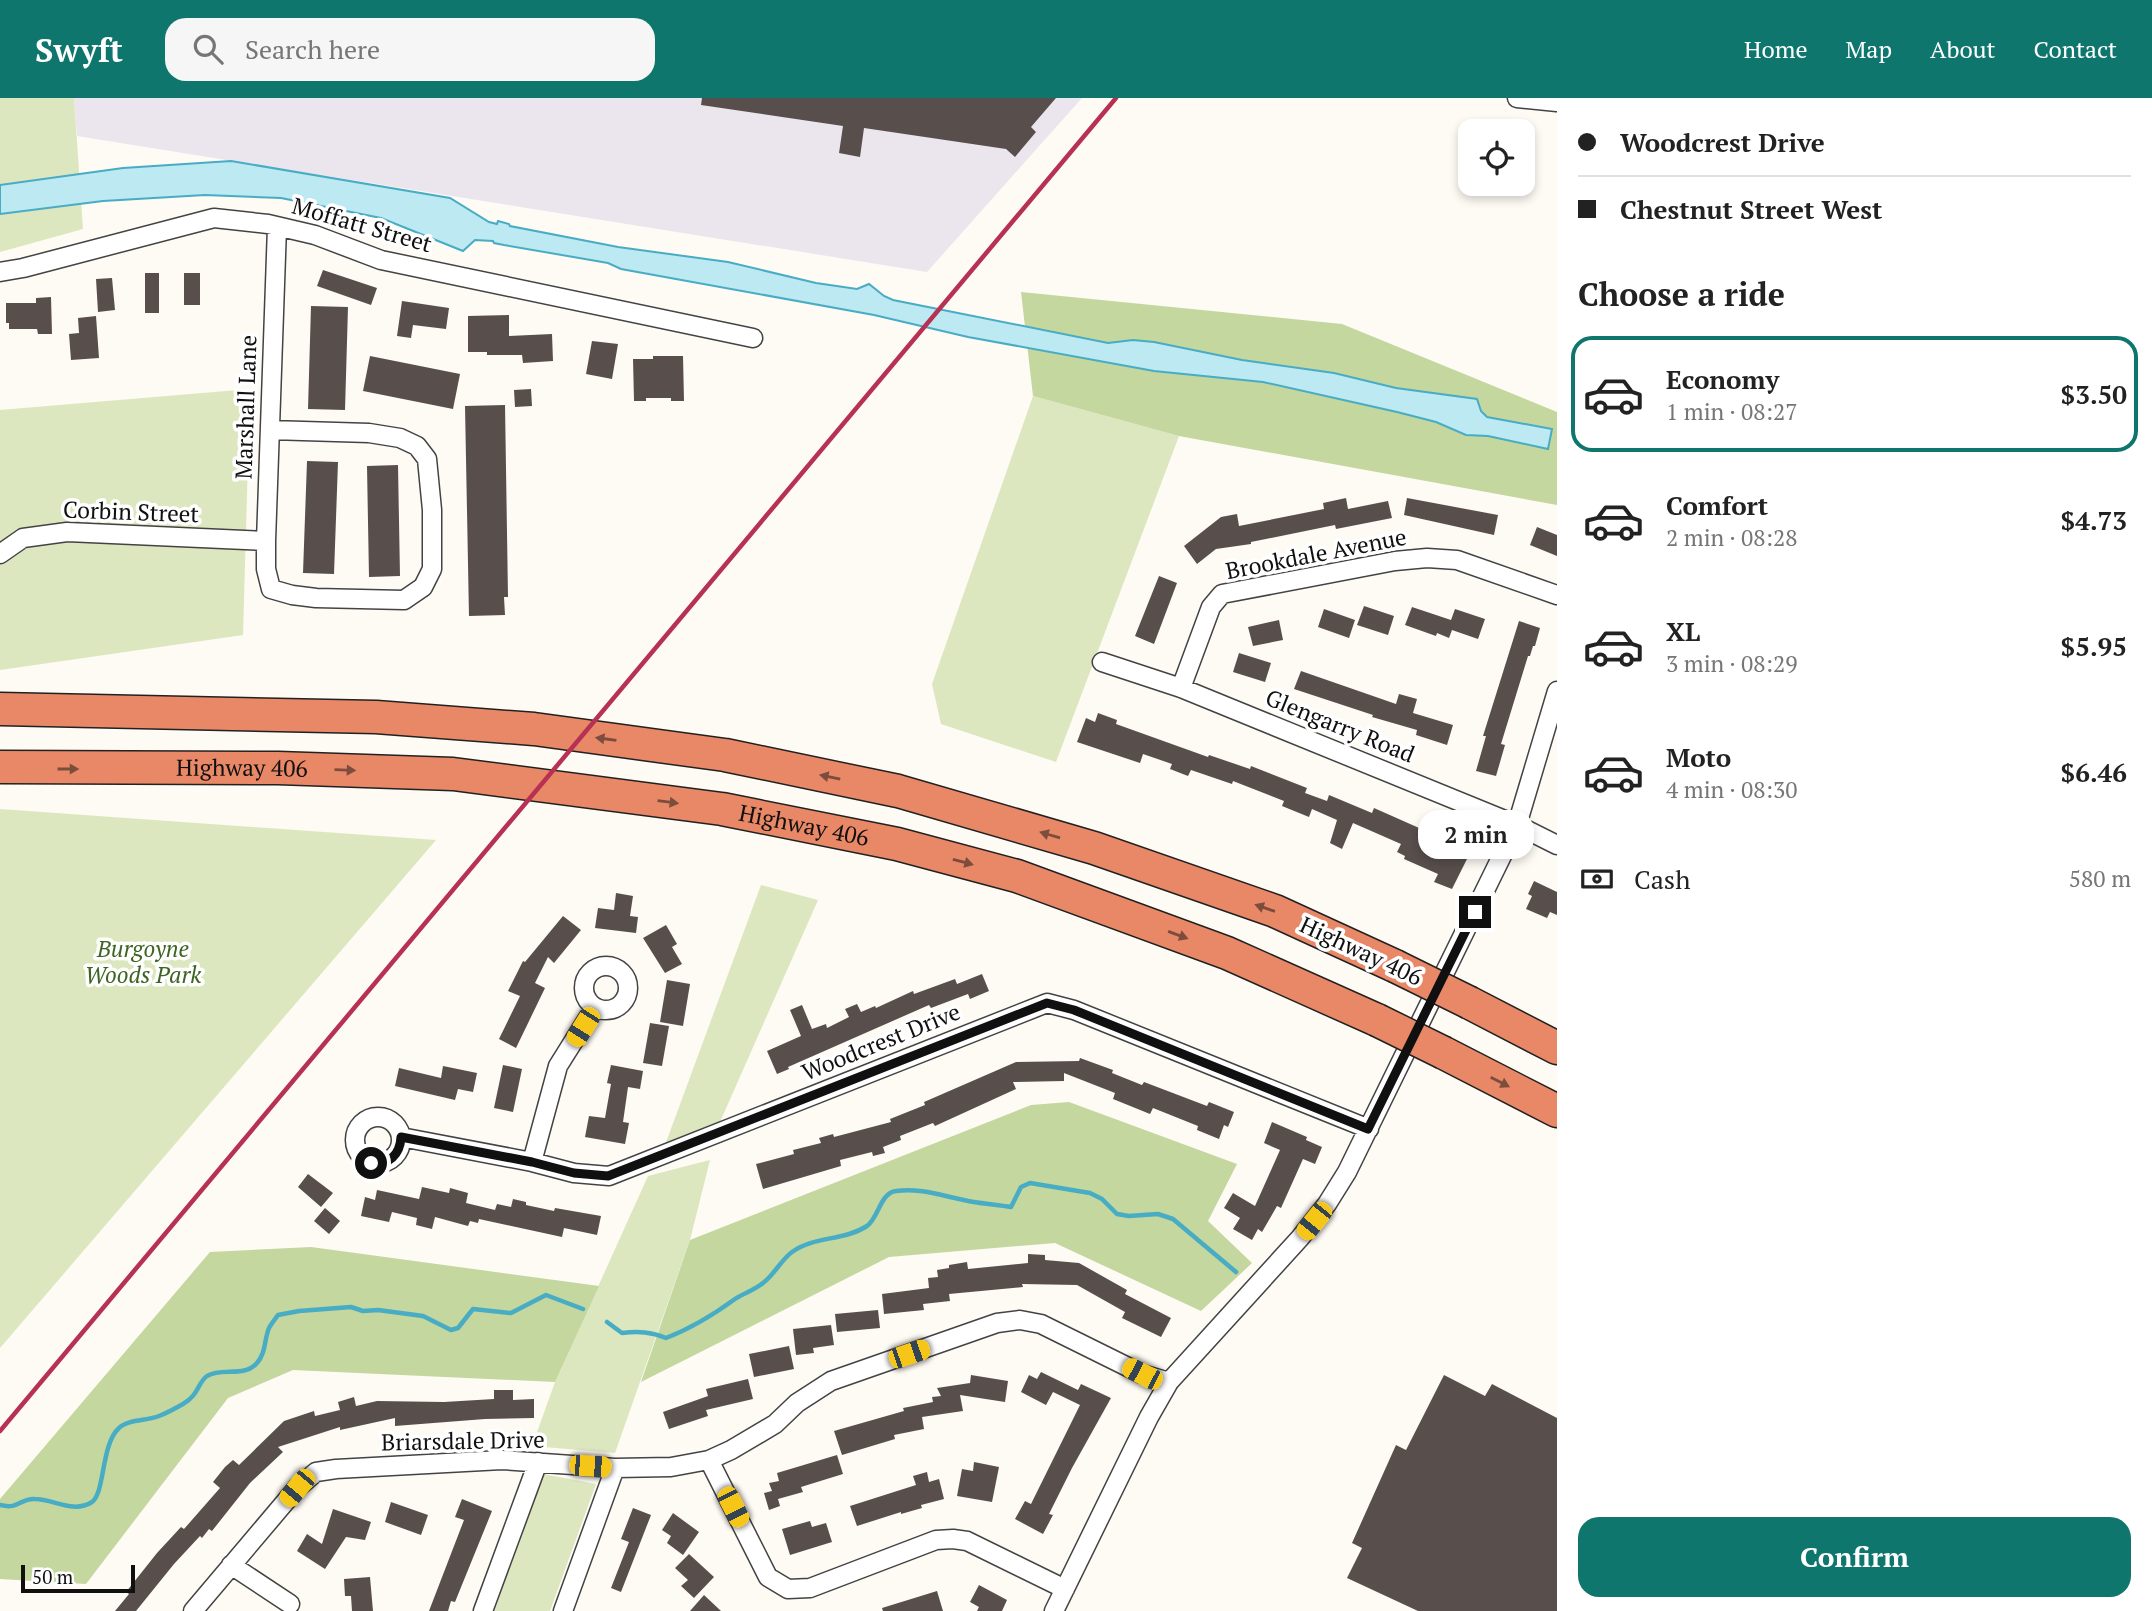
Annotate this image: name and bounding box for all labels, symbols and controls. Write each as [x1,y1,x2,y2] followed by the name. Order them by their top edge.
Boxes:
[165,18,655,81] search box
[35,28,123,71] text: Swyft
[189,30,227,68] icon: search
[245,32,380,66] text: Search here
[1744,33,1808,65] text: Home
[1846,33,1892,65] text: Map
[1930,33,1996,65] text: About
[2034,33,2117,65] text: Contact
[1458,119,1535,196] map controls
[1458,119,1535,196] button: locate
[1620,125,1825,159] text: Woodcrest Drive
[289,190,436,259] street label: Moffatt Street
[1620,192,1882,226] text: Chestnut Street West
[1578,273,1785,315] text: Choose a ride
[227,334,264,480] street label: Marshall Lane
[1666,362,1779,396] text: Economy
[1582,363,1645,426] icon: car
[2061,377,2127,411] text: $3.50
[1666,396,1798,427] text: 1 min · 08:27
[1666,488,1768,522] text: Comfort
[1582,489,1645,552] icon: car
[63,494,200,529] street label: Corbin Street
[2061,503,2127,537] text: $4.73
[1223,521,1409,586] street label: Brookdale Avenue
[1666,522,1798,553] text: 2 min · 08:28
[1666,614,1700,648] text: XL
[1582,615,1645,678] icon: car
[2061,629,2127,663] text: $5.95
[1666,648,1798,679] text: 3 min · 08:29
[1261,682,1420,770] street label: Glengarry Road
[595,733,617,744] one-way arrow
[1666,740,1731,774] text: Moto
[1582,741,1645,804] icon: car
[176,752,308,784] street label: Highway 406
[2061,755,2127,789] text: $6.46
[57,763,79,774] one-way arrow
[334,765,356,776] one-way arrow
[819,771,841,782] one-way arrow
[1666,774,1798,805] text: 4 min · 08:30
[657,796,679,807] one-way arrow
[736,797,872,853] street label: Highway 406
[1417,810,1533,860] callout: 2 min
[1445,819,1507,850] text: 2 min
[1039,830,1060,840] one-way arrow
[953,857,974,867] one-way arrow
[1578,860,1616,898] icon: cash
[1634,862,1690,896] text: Cash
[2069,863,2131,894] text: 580 m
[1459,896,1491,928] route end
[1255,903,1276,914] one-way arrow
[1295,909,1427,992] street label: Highway 406
[1168,930,1189,941] one-way arrow
[85,933,202,990] park label: Burgoyne Woods Park
[797,996,965,1087] street label: Woodcrest Drive
[563,1004,604,1050] car
[1491,1076,1511,1088] one-way arrow
[355,1147,387,1179] route start
[1293,1198,1336,1244] car
[886,1337,933,1371] car
[1119,1355,1166,1393] car
[381,1424,545,1457] street label: Briarsdale Drive
[569,1454,612,1478] car
[276,1465,319,1511] car
[715,1484,752,1530] car
[1578,1517,2131,1597] button: Confirm
[21,1562,135,1594] scale bar
[32,1564,73,1589] text: 50 m

